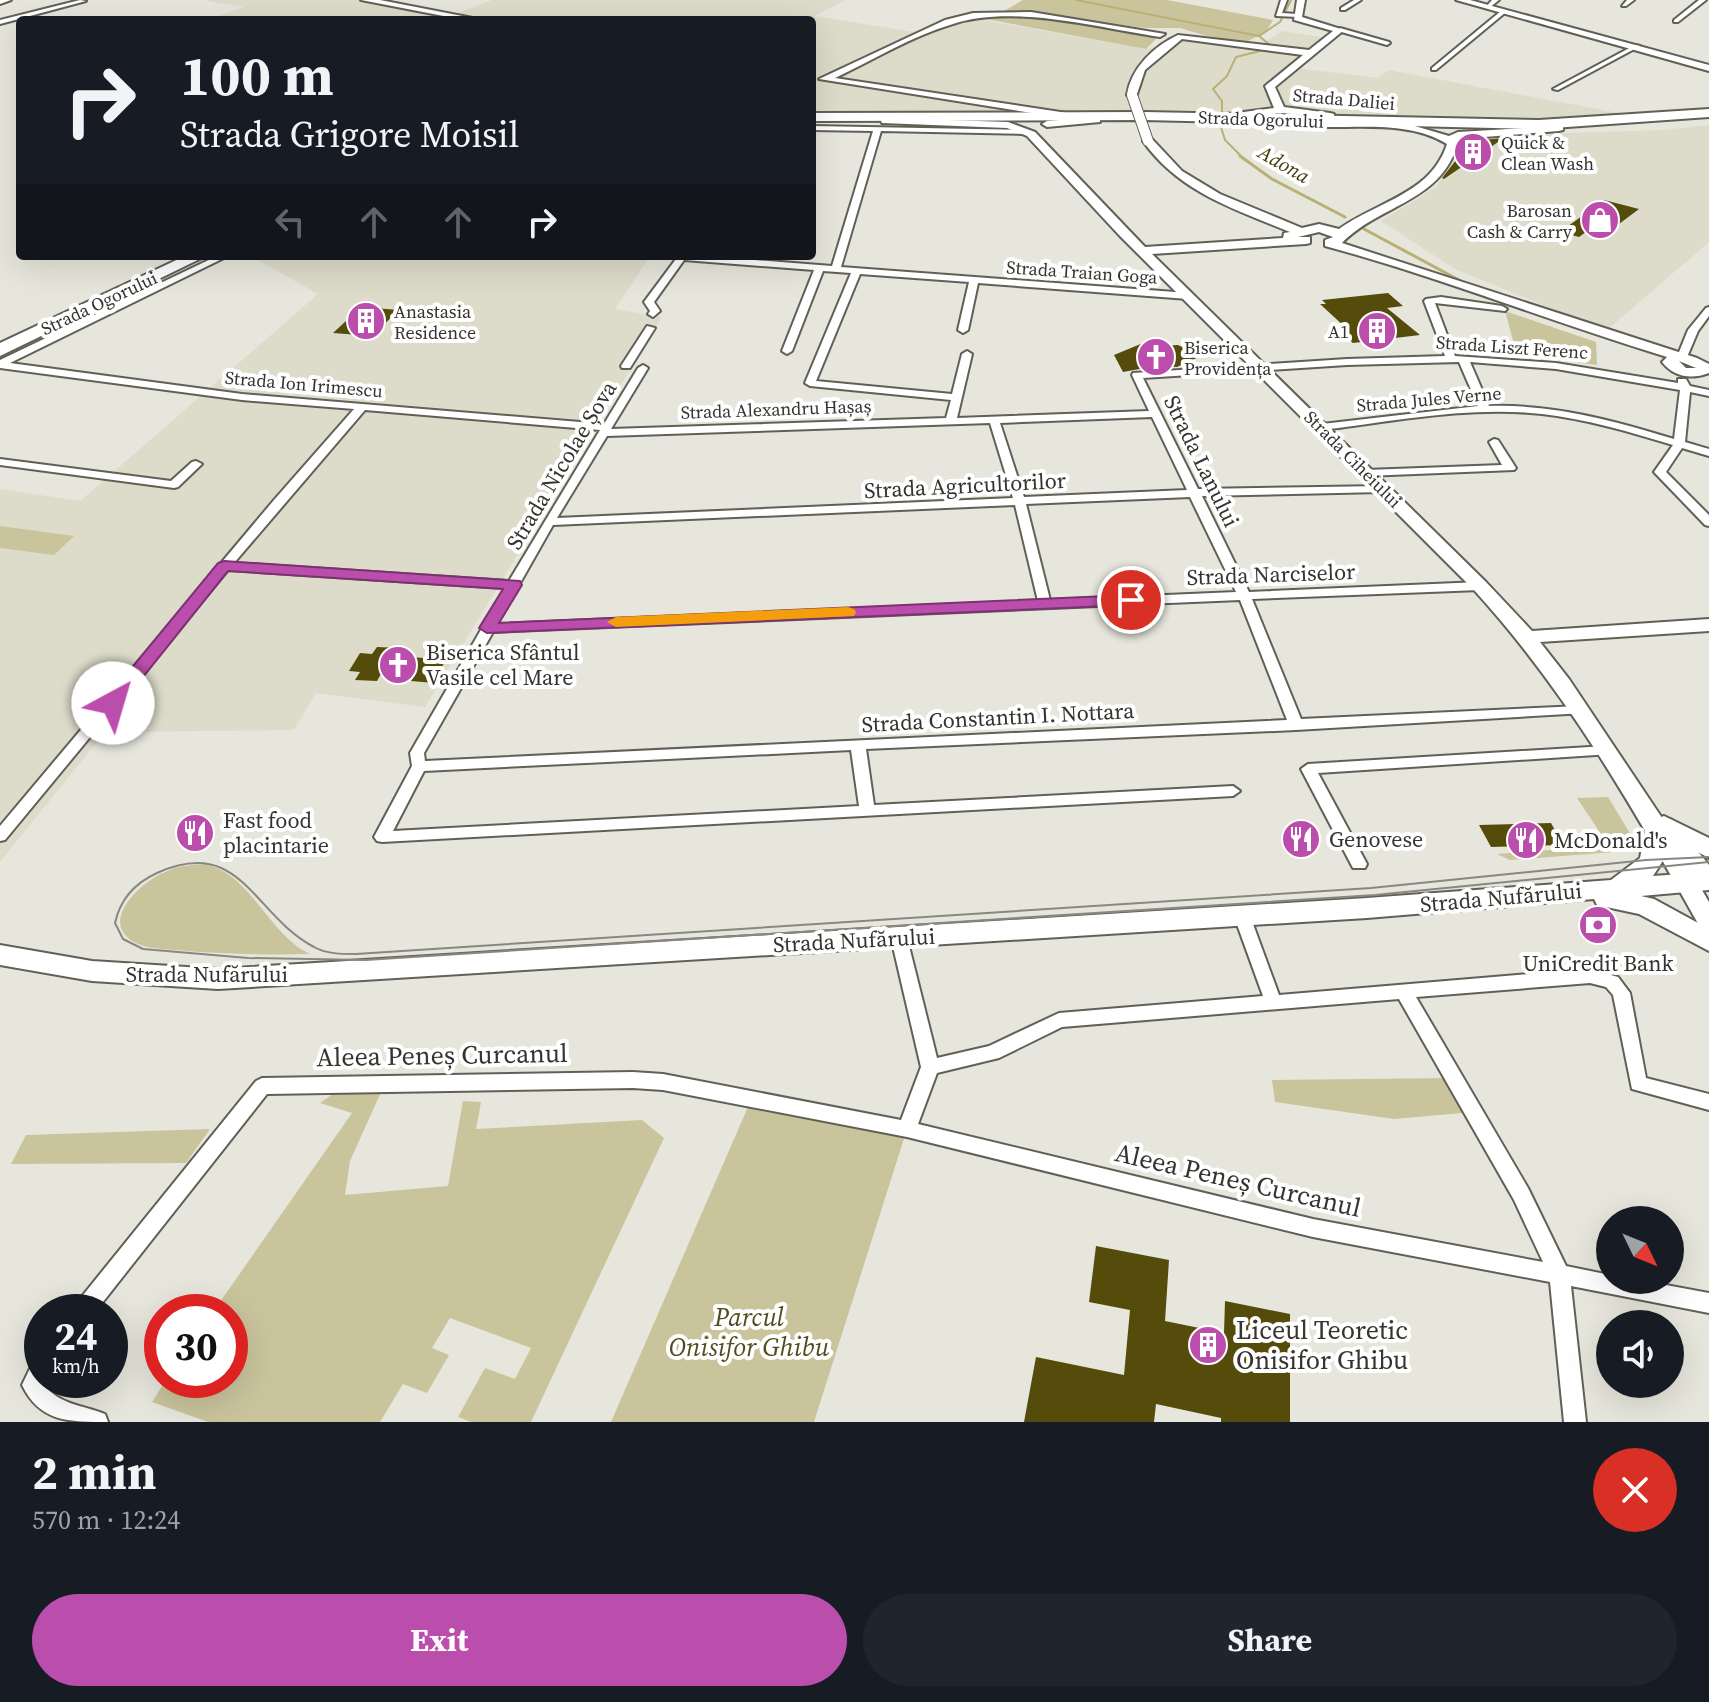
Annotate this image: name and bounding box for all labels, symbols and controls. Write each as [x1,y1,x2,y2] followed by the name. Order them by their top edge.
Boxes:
[180,37,334,114] text: 100 m
[48,48,152,152] icon: right
[1292,82,1396,116] street label: Strada Daliei
[1198,104,1324,134] street label: Strada Ogorului
[180,110,519,159] text: Strada Grigore Moisil
[1501,130,1594,176] place label: Quick & Clean Wash
[1452,131,1494,173] building icon: Quick & Clean Wash
[1252,138,1315,190] water label: Adona
[1467,198,1573,244] place label: Barosan Cash & Carry
[1579,199,1621,241] shop icon: Barosan Cash & Carry
[268,200,312,244] icon: left
[352,200,396,244] icon: ahead
[436,200,480,244] icon: ahead
[520,200,564,244] icon: right
[1006,254,1159,290] street label: Strada Traian Goga
[37,265,161,341] street label: Strada Ogorului
[394,299,476,345] place label: Anastasia Residence
[345,300,387,342] building icon: Anastasia Residence
[1356,310,1398,352] building icon: A1
[1328,319,1349,344] place label: A1
[1435,329,1589,365] street label: Strada Liszt Ferenc
[1184,335,1272,381] place label: Biserica Providența
[1135,336,1177,378] church icon: Biserica Providența
[224,365,384,403] street label: Strada Ion Irimescu
[499,375,624,555] street label: Strada Nicolae Șova
[1356,380,1502,418] street label: Strada Jules Verne
[1157,390,1247,532] street label: Strada Lanului
[680,393,872,425] street label: Strada Alexandru Hașaș
[1299,405,1407,513] street label: Strada Ciheiului
[863,465,1067,505] street label: Strada Agricultorilor
[1186,556,1357,592] street label: Strada Narciselor
[1097,566,1165,634] pin
[1109,578,1153,622] icon: arrive
[426,637,580,692] place label: Biserica Sfântul Vasile cel Mare
[377,644,419,686] church icon: Biserica Sfântul Vasile cel Mare
[71,661,155,745] position arrow
[861,695,1136,739] street label: Strada Constantin I. Nottara
[223,805,329,860] place label: Fast food placintarie
[174,812,216,854] restaurant icon: Fast food placintarie
[1280,818,1322,860] restaurant icon: Genovese
[1505,819,1547,861] restaurant icon: McDonald's
[1329,824,1423,854] place label: Genovese
[1554,825,1668,855] place label: McDonald's
[1419,875,1583,919] street label: Strada Nufărului
[1577,904,1619,946] bank icon: UniCredit Bank
[772,921,936,959] street label: Strada Nufărului
[1522,948,1674,978] place label: UniCredit Bank
[126,959,288,989] street label: Strada Nufărului
[316,1035,568,1075] street label: Aleea Peneș Curcanul
[1111,1134,1365,1226] street label: Aleea Peneș Curcanul
[1596,1206,1684,1294] north arrow
[1596,1206,1684,1398] map controls
[144,1294,248,1398] speed limit sign: 30
[669,1299,829,1365] park label: Parcul Onisifor Ghibu
[54,1309,98,1363] text: 24
[1596,1310,1684,1398] button: sound
[1236,1312,1408,1378] place label: Liceul Teoretic Onisifor Ghibu
[1187,1324,1229,1366] building icon: Liceul Teoretic Onisifor Ghibu
[52,1352,100,1380] text: km/h
[32,1439,157,1505] text: 2 min
[1593,1448,1677,1532] button: close
[32,1502,180,1538] text: 570 m · 12:24
[32,1594,847,1686] button: Exit
[863,1594,1677,1686] button: Share

